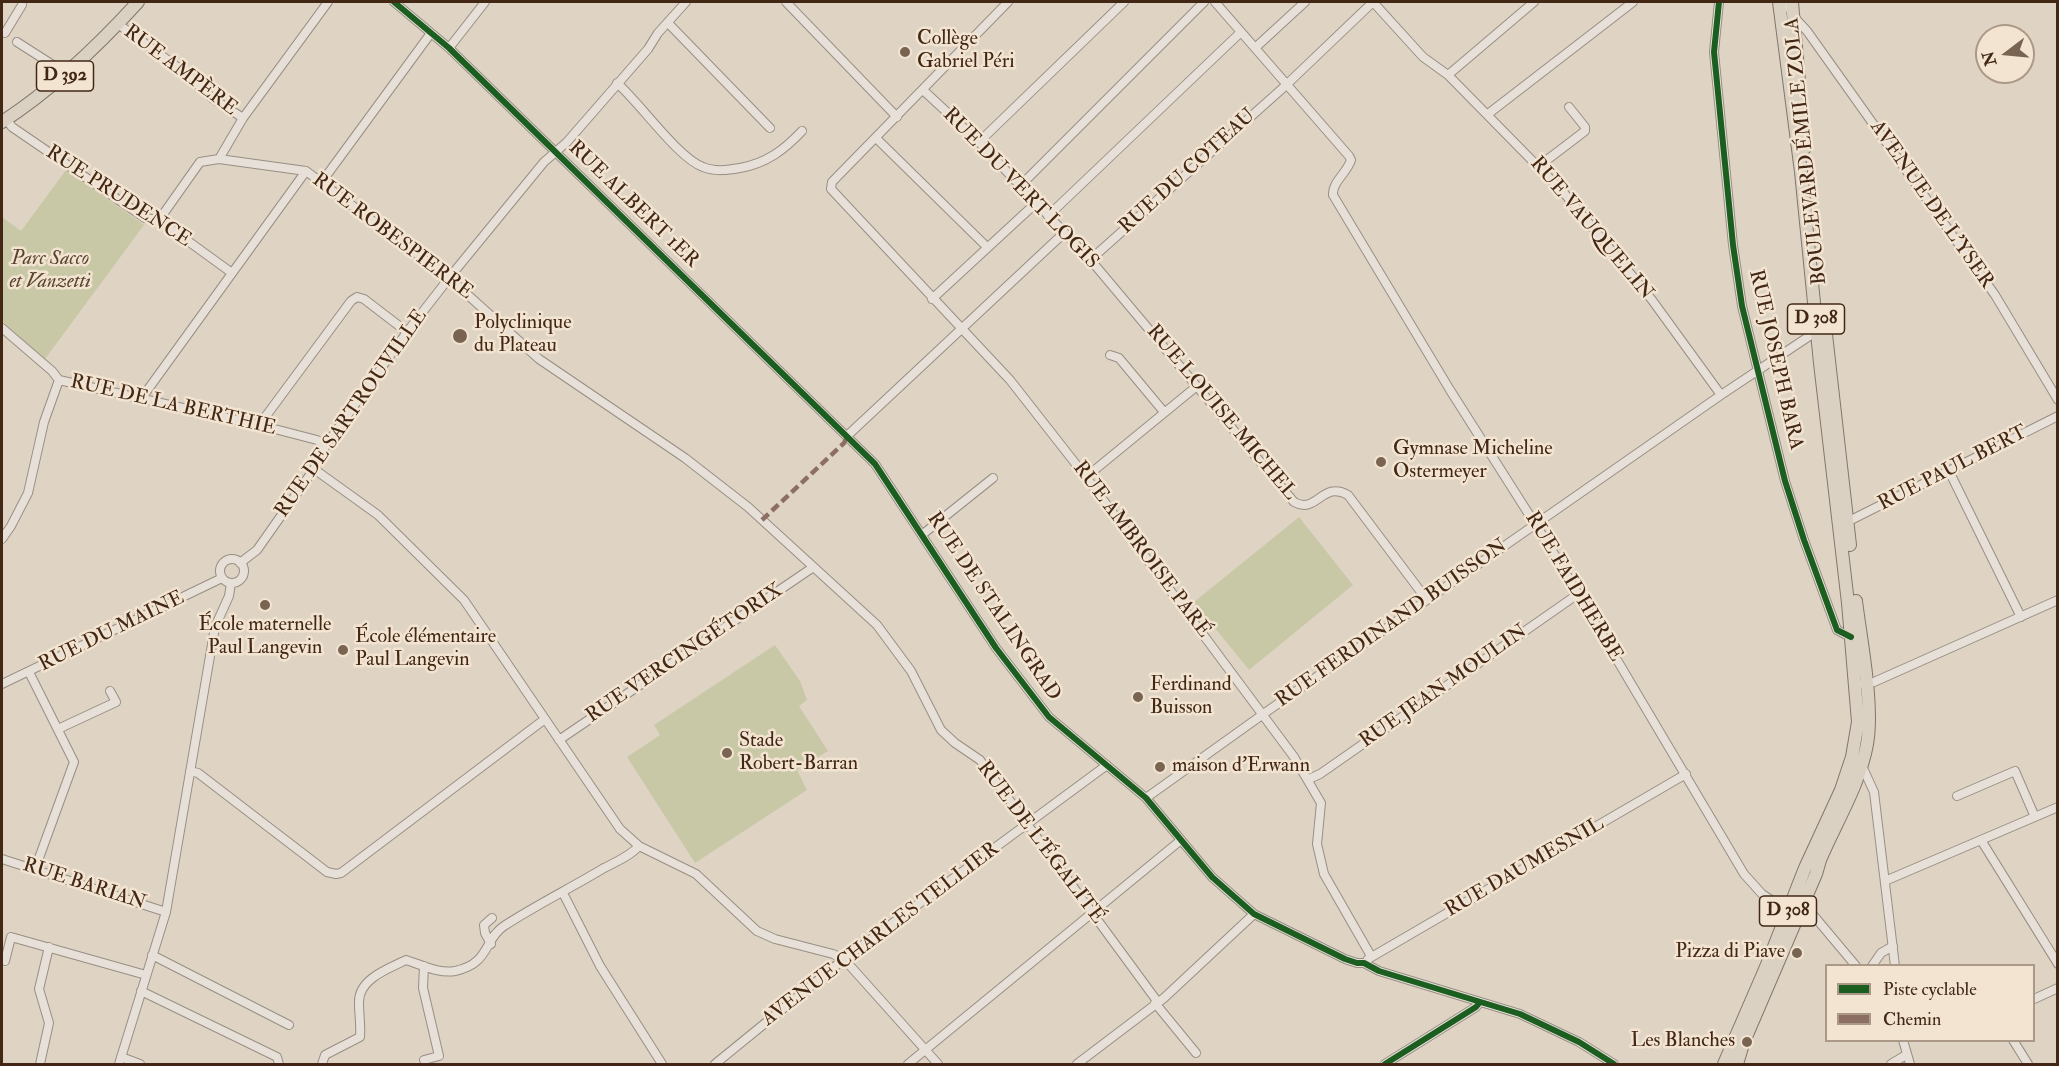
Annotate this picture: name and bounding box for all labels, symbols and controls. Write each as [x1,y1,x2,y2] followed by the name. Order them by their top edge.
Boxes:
[1781,16,1833,286] street label: BOULEVARD ÉMILE ZOLA
[118,20,242,122] street label: RUE AMPÈRE
[1975,24,2035,84] north arrow
[917,28,1014,75] place label: Collège Gabriel Péri
[898,45,912,59] marker: Collège Gabriel Péri
[1978,49,2001,68] text: N
[36,61,94,91] road number: D 392
[937,104,1103,274] street label: RUE DU VERT LOGIS
[1115,104,1261,240] street label: RUE DU COTEAU
[1864,116,1998,294] street label: AVENUE DE L'YSER
[563,136,703,274] street label: RUE ALBERT 1ER
[41,141,195,253] street label: RUE PRUDENCE
[1524,153,1658,305] street label: RUE VAUQUELIN
[307,169,477,305] street label: RUE ROBESPIERRE
[9,248,91,295] park label: Parc Sacco et Vanzetti
[1743,268,1807,452] street label: RUE JOSEPH BARA
[1788,304,1844,334] road number: D 308
[271,305,433,523] street label: RUE DE SARTROUVILLE
[474,312,572,359] place label: Polyclinique du Plateau
[1141,320,1301,506] street label: RUE LOUISE MICHEL
[451,327,469,345] marker: Polyclinique du Plateau
[68,371,278,441] street label: RUE DE LA BERTHIE
[1874,421,2032,517] street label: RUE PAUL BERT
[1393,438,1553,485] place label: Gymnase Micheline Ostermeyer
[1374,455,1388,469] marker: Gymnase Micheline Ostermeyer
[1067,457,1215,643] street label: RUE AMBROISE PARÉ
[921,508,1065,706] street label: RUE DE STALINGRAD
[1519,508,1627,666] street label: RUE FAIDHERBE
[1272,535,1512,713] street label: RUE FERDINAND BUISSON
[582,579,788,729] street label: RUE VERCINGÉTORIX
[35,586,189,678] street label: RUE DU MAINE
[258,598,272,612] marker: École maternelle Paul Langevin
[199,614,331,661] place label: École maternelle Paul Langevin
[1356,620,1532,754] street label: RUE JEAN MOULIN
[355,626,496,673] place label: École élémentaire Paul Langevin
[336,643,350,657] marker: École élémentaire Paul Langevin
[1150,674,1232,721] place label: Ferdinand Buisson
[1131,690,1145,704] marker: Ferdinand Buisson
[739,730,858,777] place label: Stade Robert-Barran
[720,746,734,760] marker: Stade Robert-Barran
[1172,755,1310,779] place label: maison d'Erwann
[971,757,1109,929] street label: RUE DE L'ÉGALITÉ
[1153,760,1167,774] marker: maison d'Erwann
[1441,813,1609,923] street label: RUE DAUMESNIL
[758,838,1004,1032] street label: AVENUE CHARLES TELLIER
[19,854,149,916] street label: RUE BARIAN
[1760,896,1816,926] road number: D 308
[1675,941,1785,965] place label: Pizza di Piave
[1790,946,1804,960] marker: Pizza di Piave
[1825,964,2035,1042] legend
[1883,978,1977,1001] text: Piste cyclable
[1883,1008,1941,1031] text: Chemin
[1631,1030,1735,1054] place label: Les Blanches
[1740,1035,1754,1049] marker: Les Blanches

